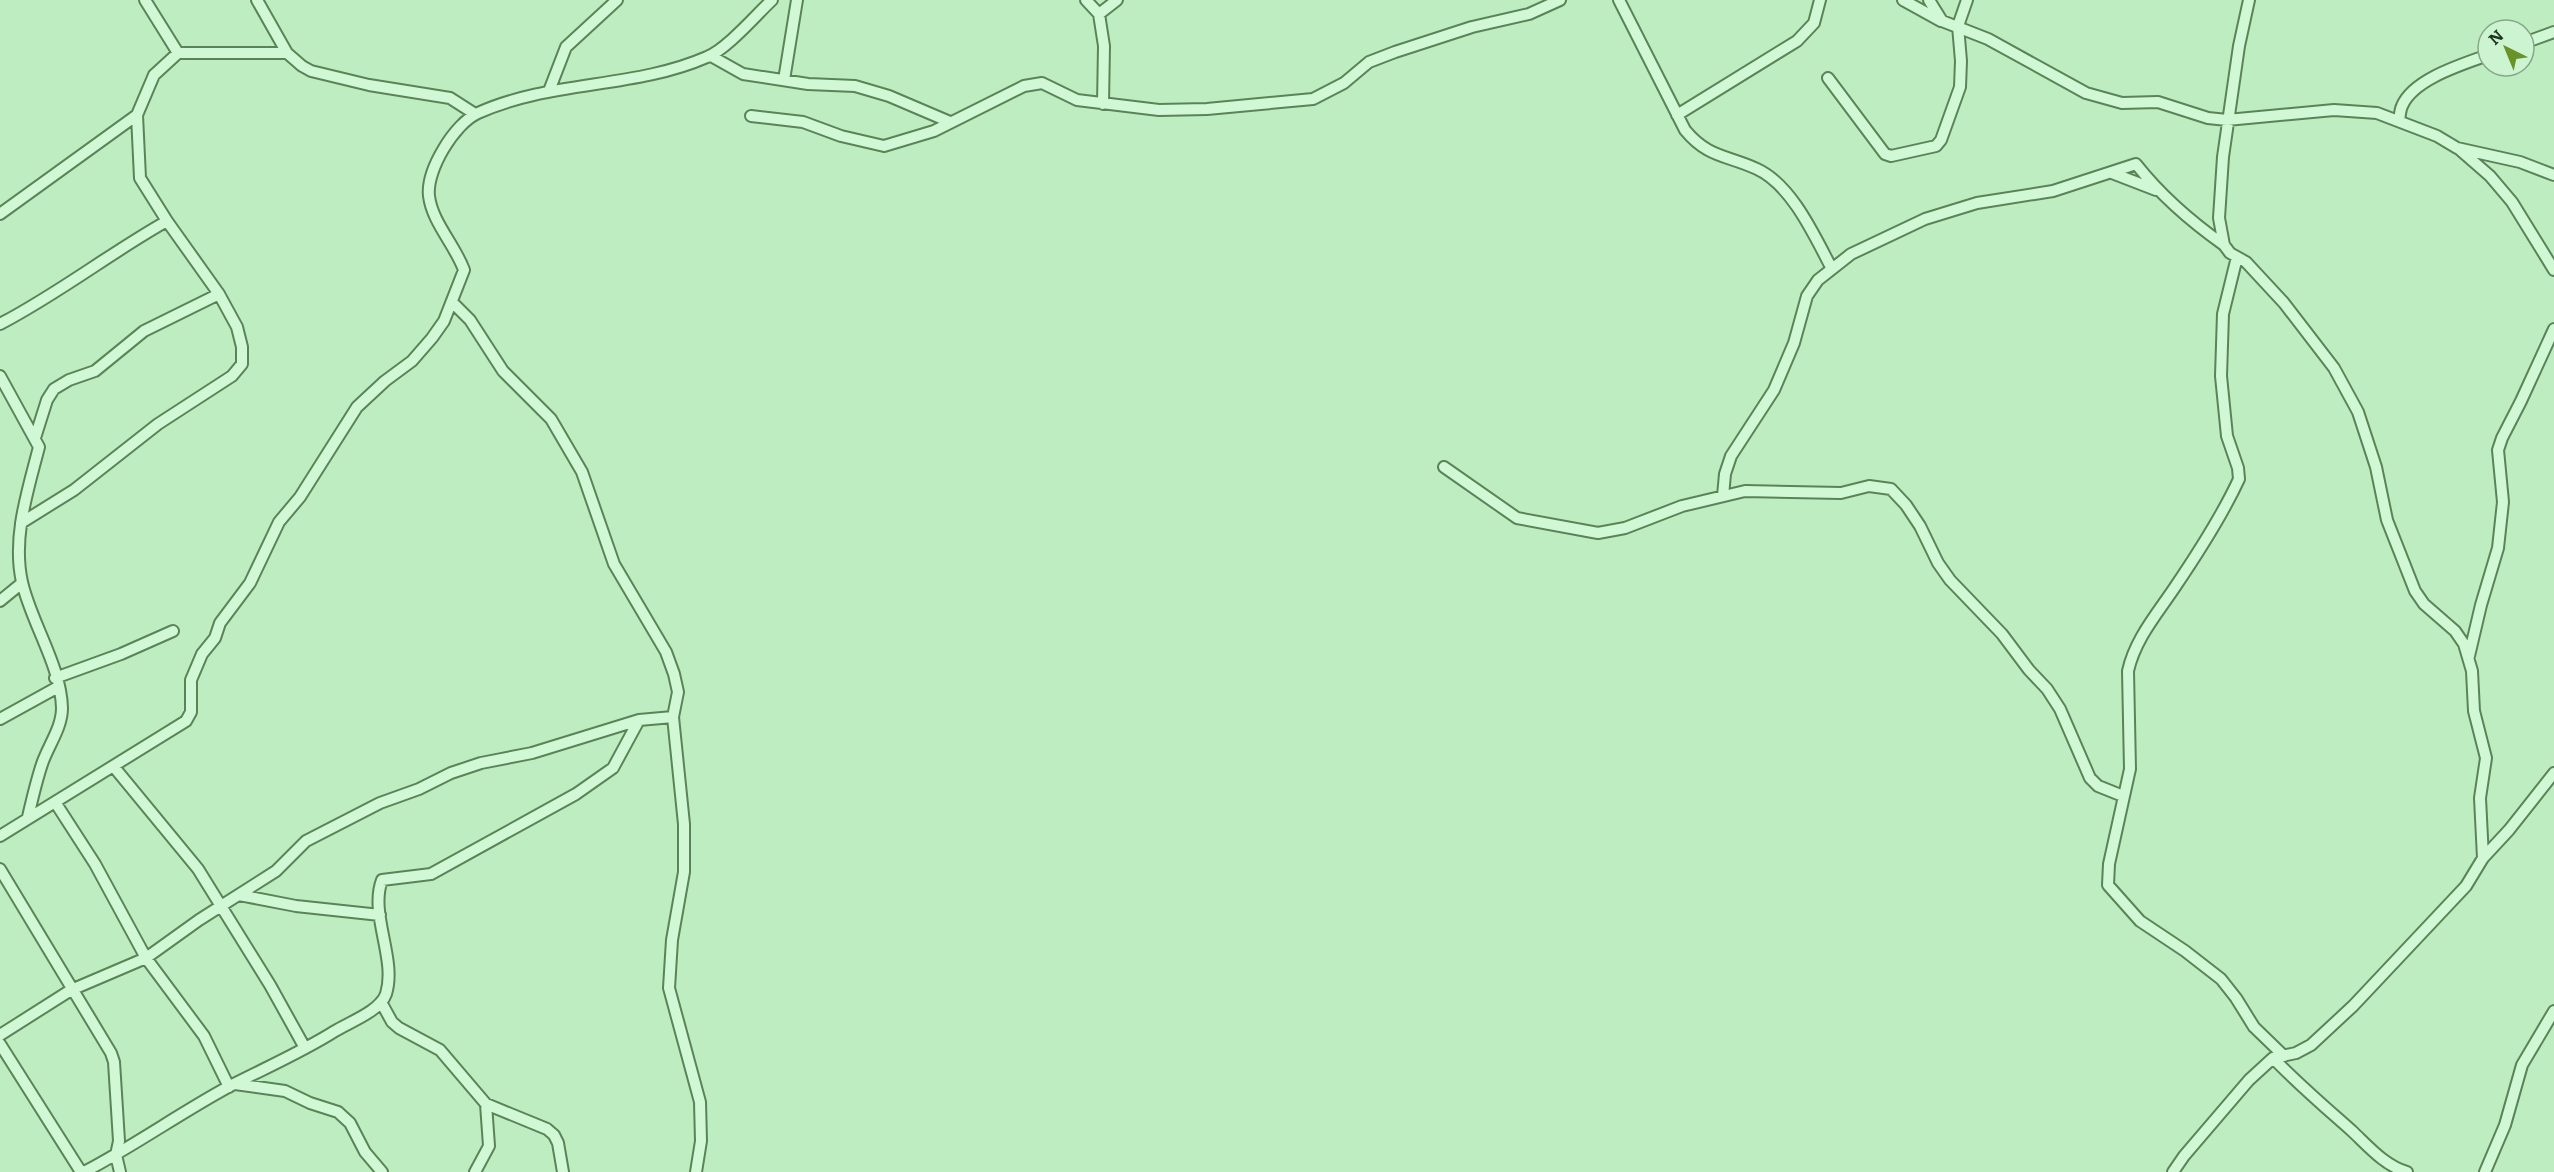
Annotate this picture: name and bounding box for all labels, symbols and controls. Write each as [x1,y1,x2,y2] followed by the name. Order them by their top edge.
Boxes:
[2476,18,2536,78] north arrow
[2482,23,2508,50] text: N

